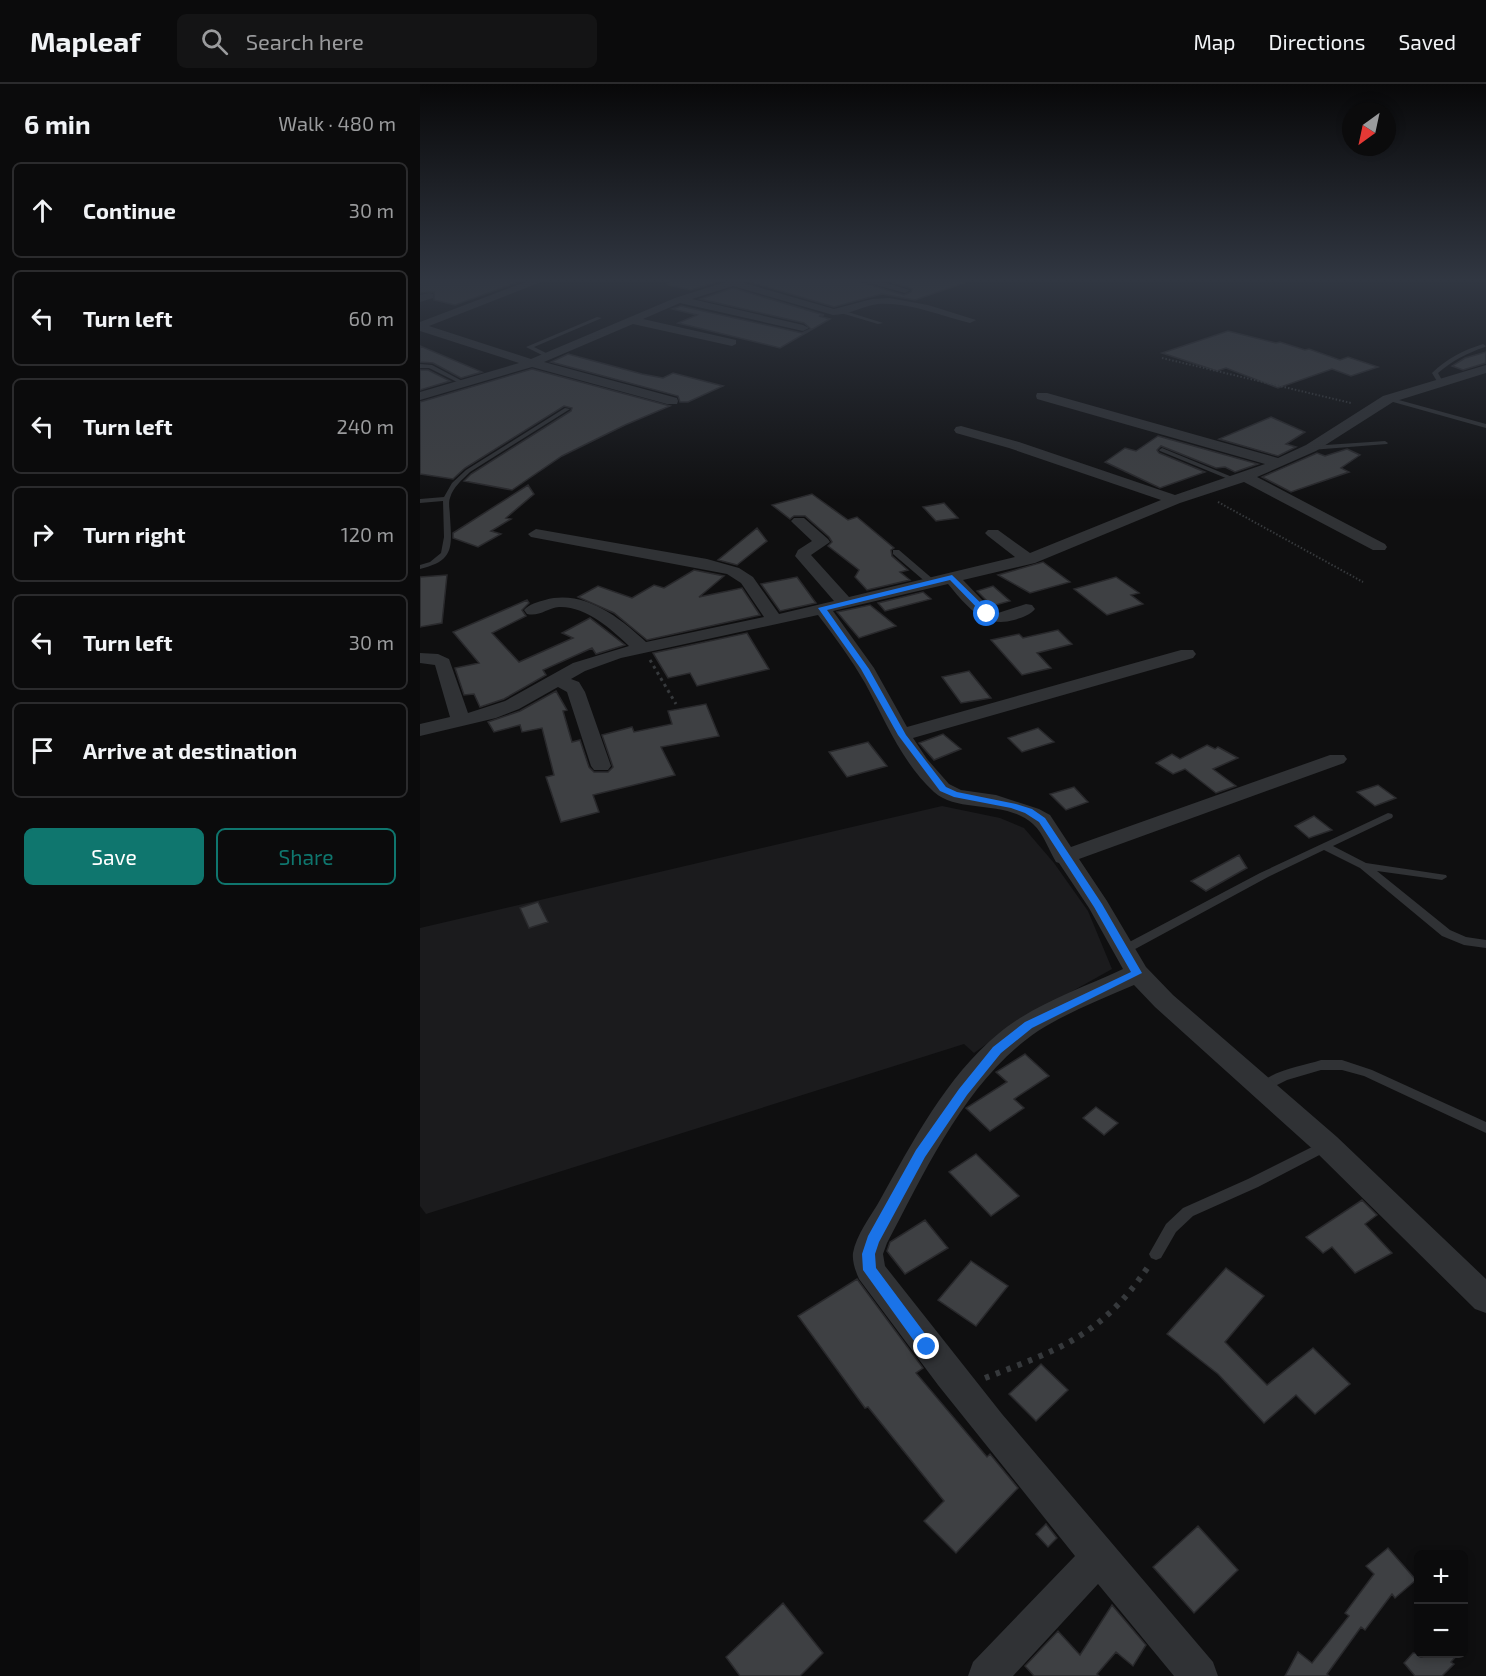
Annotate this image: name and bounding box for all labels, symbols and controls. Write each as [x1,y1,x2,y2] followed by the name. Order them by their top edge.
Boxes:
[177,14,597,68] search box
[30,24,141,58] text: Mapleaf
[198,25,231,58] icon: search
[246,28,364,54] text: Search here
[1193,29,1236,54] text: Map
[1269,29,1365,54] text: Directions
[1398,29,1456,54] text: Saved
[1342,102,1396,156] north arrow
[24,108,91,139] text: 6 min
[278,111,396,135] text: Walk · 480 m
[26,194,59,227] icon: ahead
[83,197,176,223] text: Continue
[349,198,394,222] text: 30 m
[26,302,59,335] icon: left
[83,305,172,331] text: Turn left
[349,306,394,330] text: 60 m
[26,410,59,443] icon: left
[83,413,172,439] text: Turn left
[336,414,394,438] text: 240 m
[26,518,59,551] icon: right
[83,521,185,547] text: Turn right
[341,522,394,546] text: 120 m
[973,600,999,626] route start
[26,626,59,659] icon: left
[83,629,172,655] text: Turn left
[349,630,394,654] text: 30 m
[26,734,59,767] icon: arrive
[83,737,297,763] text: Arrive at destination
[24,828,204,885] button: Save
[216,828,396,885] button: Share
[913,1333,939,1359] route end
[1414,1550,1468,1658] map controls
[1414,1550,1468,1604] button: +
[1414,1604,1468,1658] button: −

